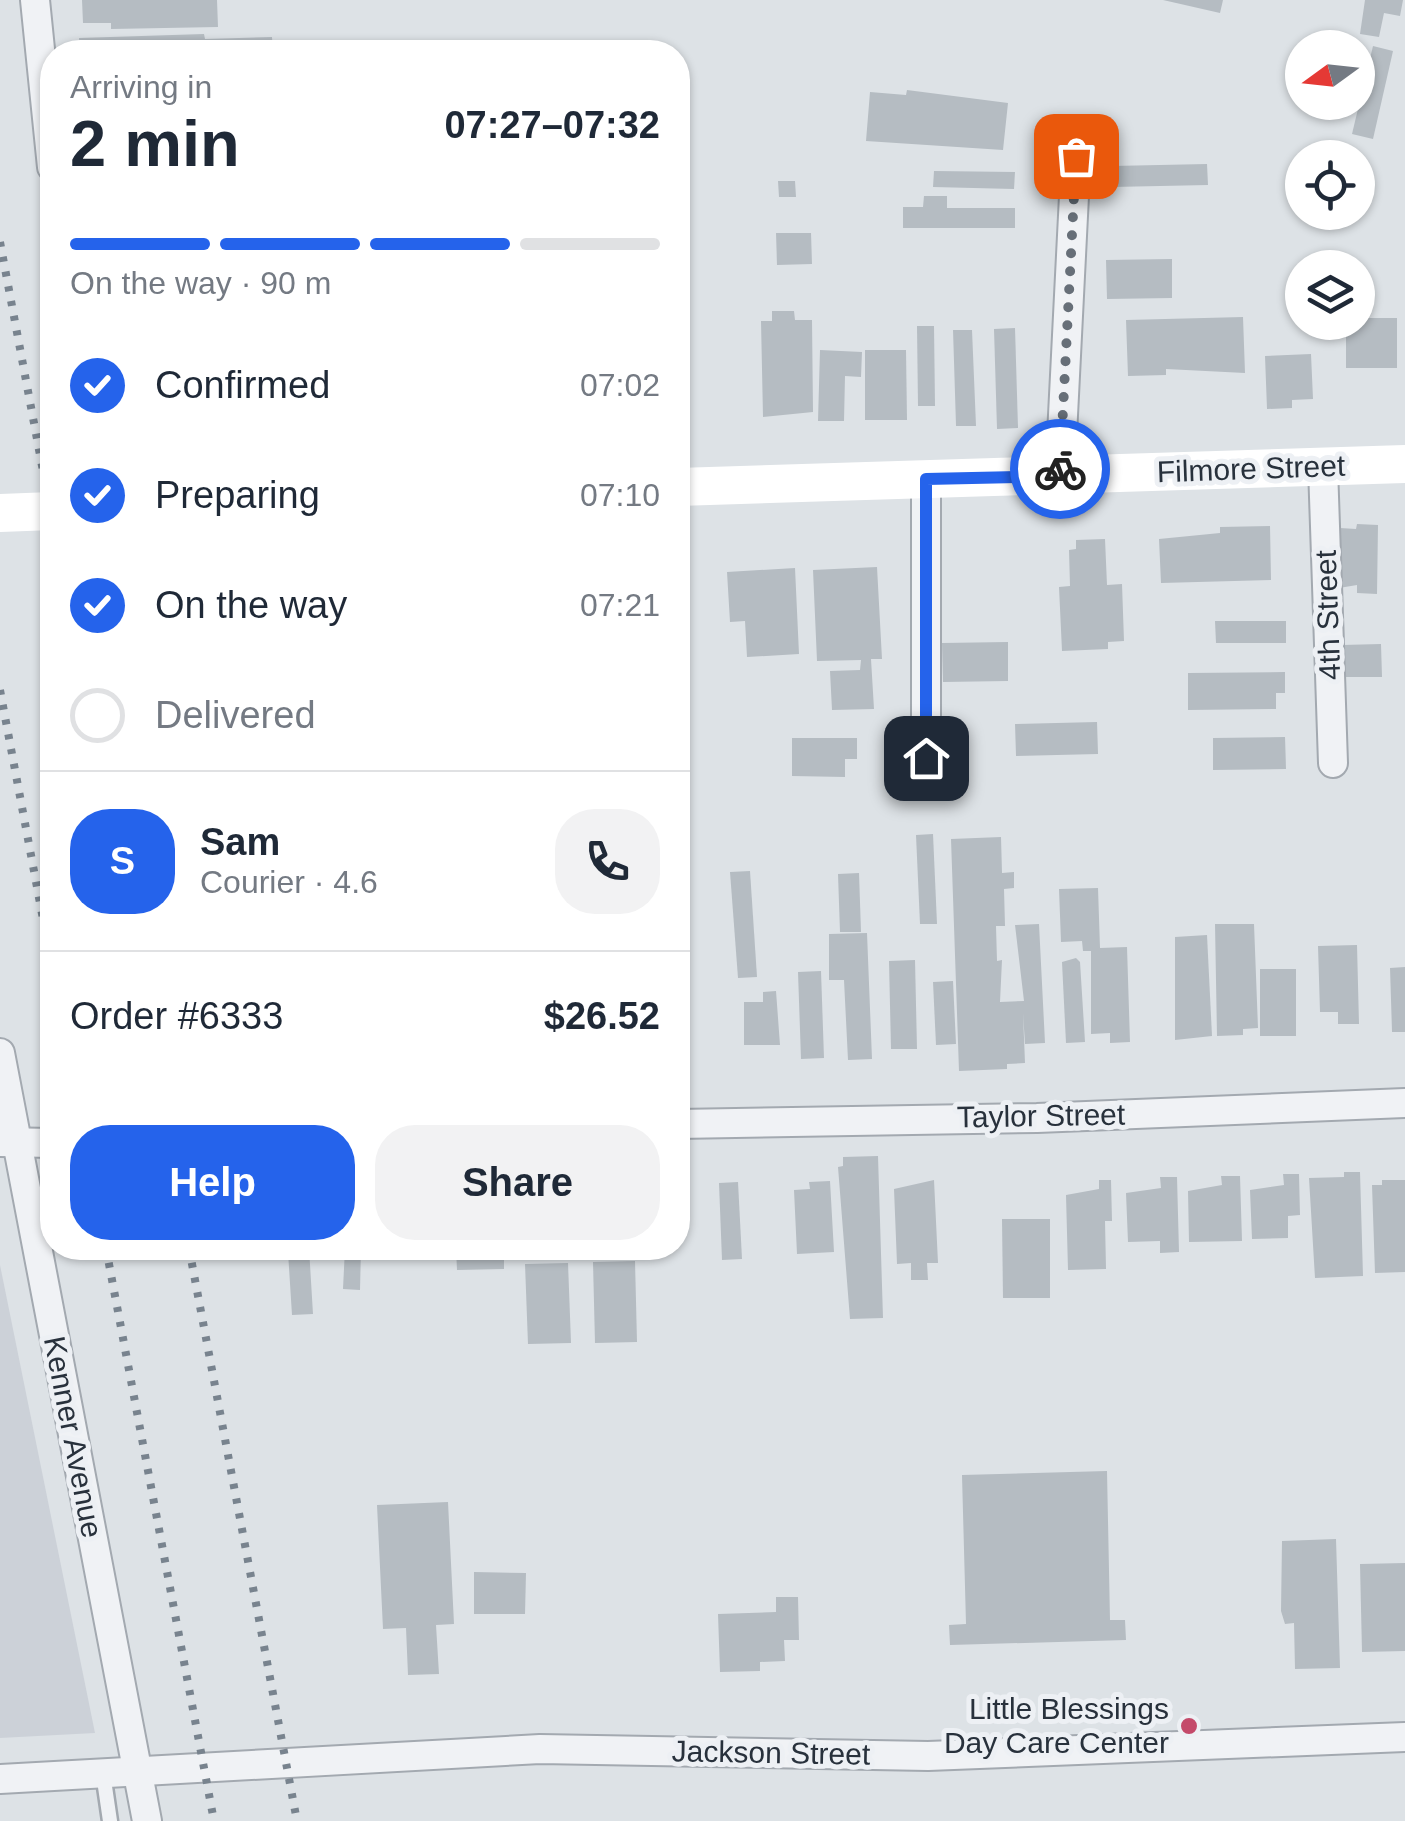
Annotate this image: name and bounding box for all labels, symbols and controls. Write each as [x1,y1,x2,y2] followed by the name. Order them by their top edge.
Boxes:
[1285,30,1375,120] north arrow
[1285,30,1375,340] map controls
[70,69,212,105] text: Arriving in
[444,104,660,146] text: 07:27–07:32
[70,107,240,180] text: 2 min
[1034,114,1119,199] pin
[1049,129,1104,184] icon: bag
[1285,140,1375,230] button: locate
[1285,250,1375,340] button: layers
[70,265,331,301] text: On the way · 90 m
[70,358,125,413] icon: check
[155,364,330,406] text: Confirmed
[580,367,660,403] text: 07:02
[1010,419,1110,519] courier
[1033,442,1088,497] icon: bike
[1156,449,1346,488] street label: Filmore Street
[70,468,125,523] icon: check
[155,474,320,516] text: Preparing
[580,477,660,513] text: 07:10
[1309,549,1346,681] street label: 4th Street
[70,578,125,633] icon: check
[155,584,347,626] text: On the way
[580,587,660,623] text: 07:21
[155,694,316,736] text: Delivered
[884,716,969,801] pin
[899,731,954,786] icon: home
[555,809,660,914] button: phone
[200,821,280,863] text: Sam
[110,840,135,882] text: S
[200,864,378,900] text: Courier · 4.6
[70,995,283,1037] text: Order #6333
[544,995,660,1037] text: $26.52
[957,1098,1126,1133] street label: Taylor Street
[70,1125,355,1240] button: Help
[375,1125,660,1240] button: Share
[38,1333,109,1540] street label: Kenner Avenue
[944,1692,1169,1759] place label: Little Blessings Day Care Center
[1178,1715,1200,1737] marker: Little Blessings Day Care Center
[672,1734,871,1771] street label: Jackson Street

